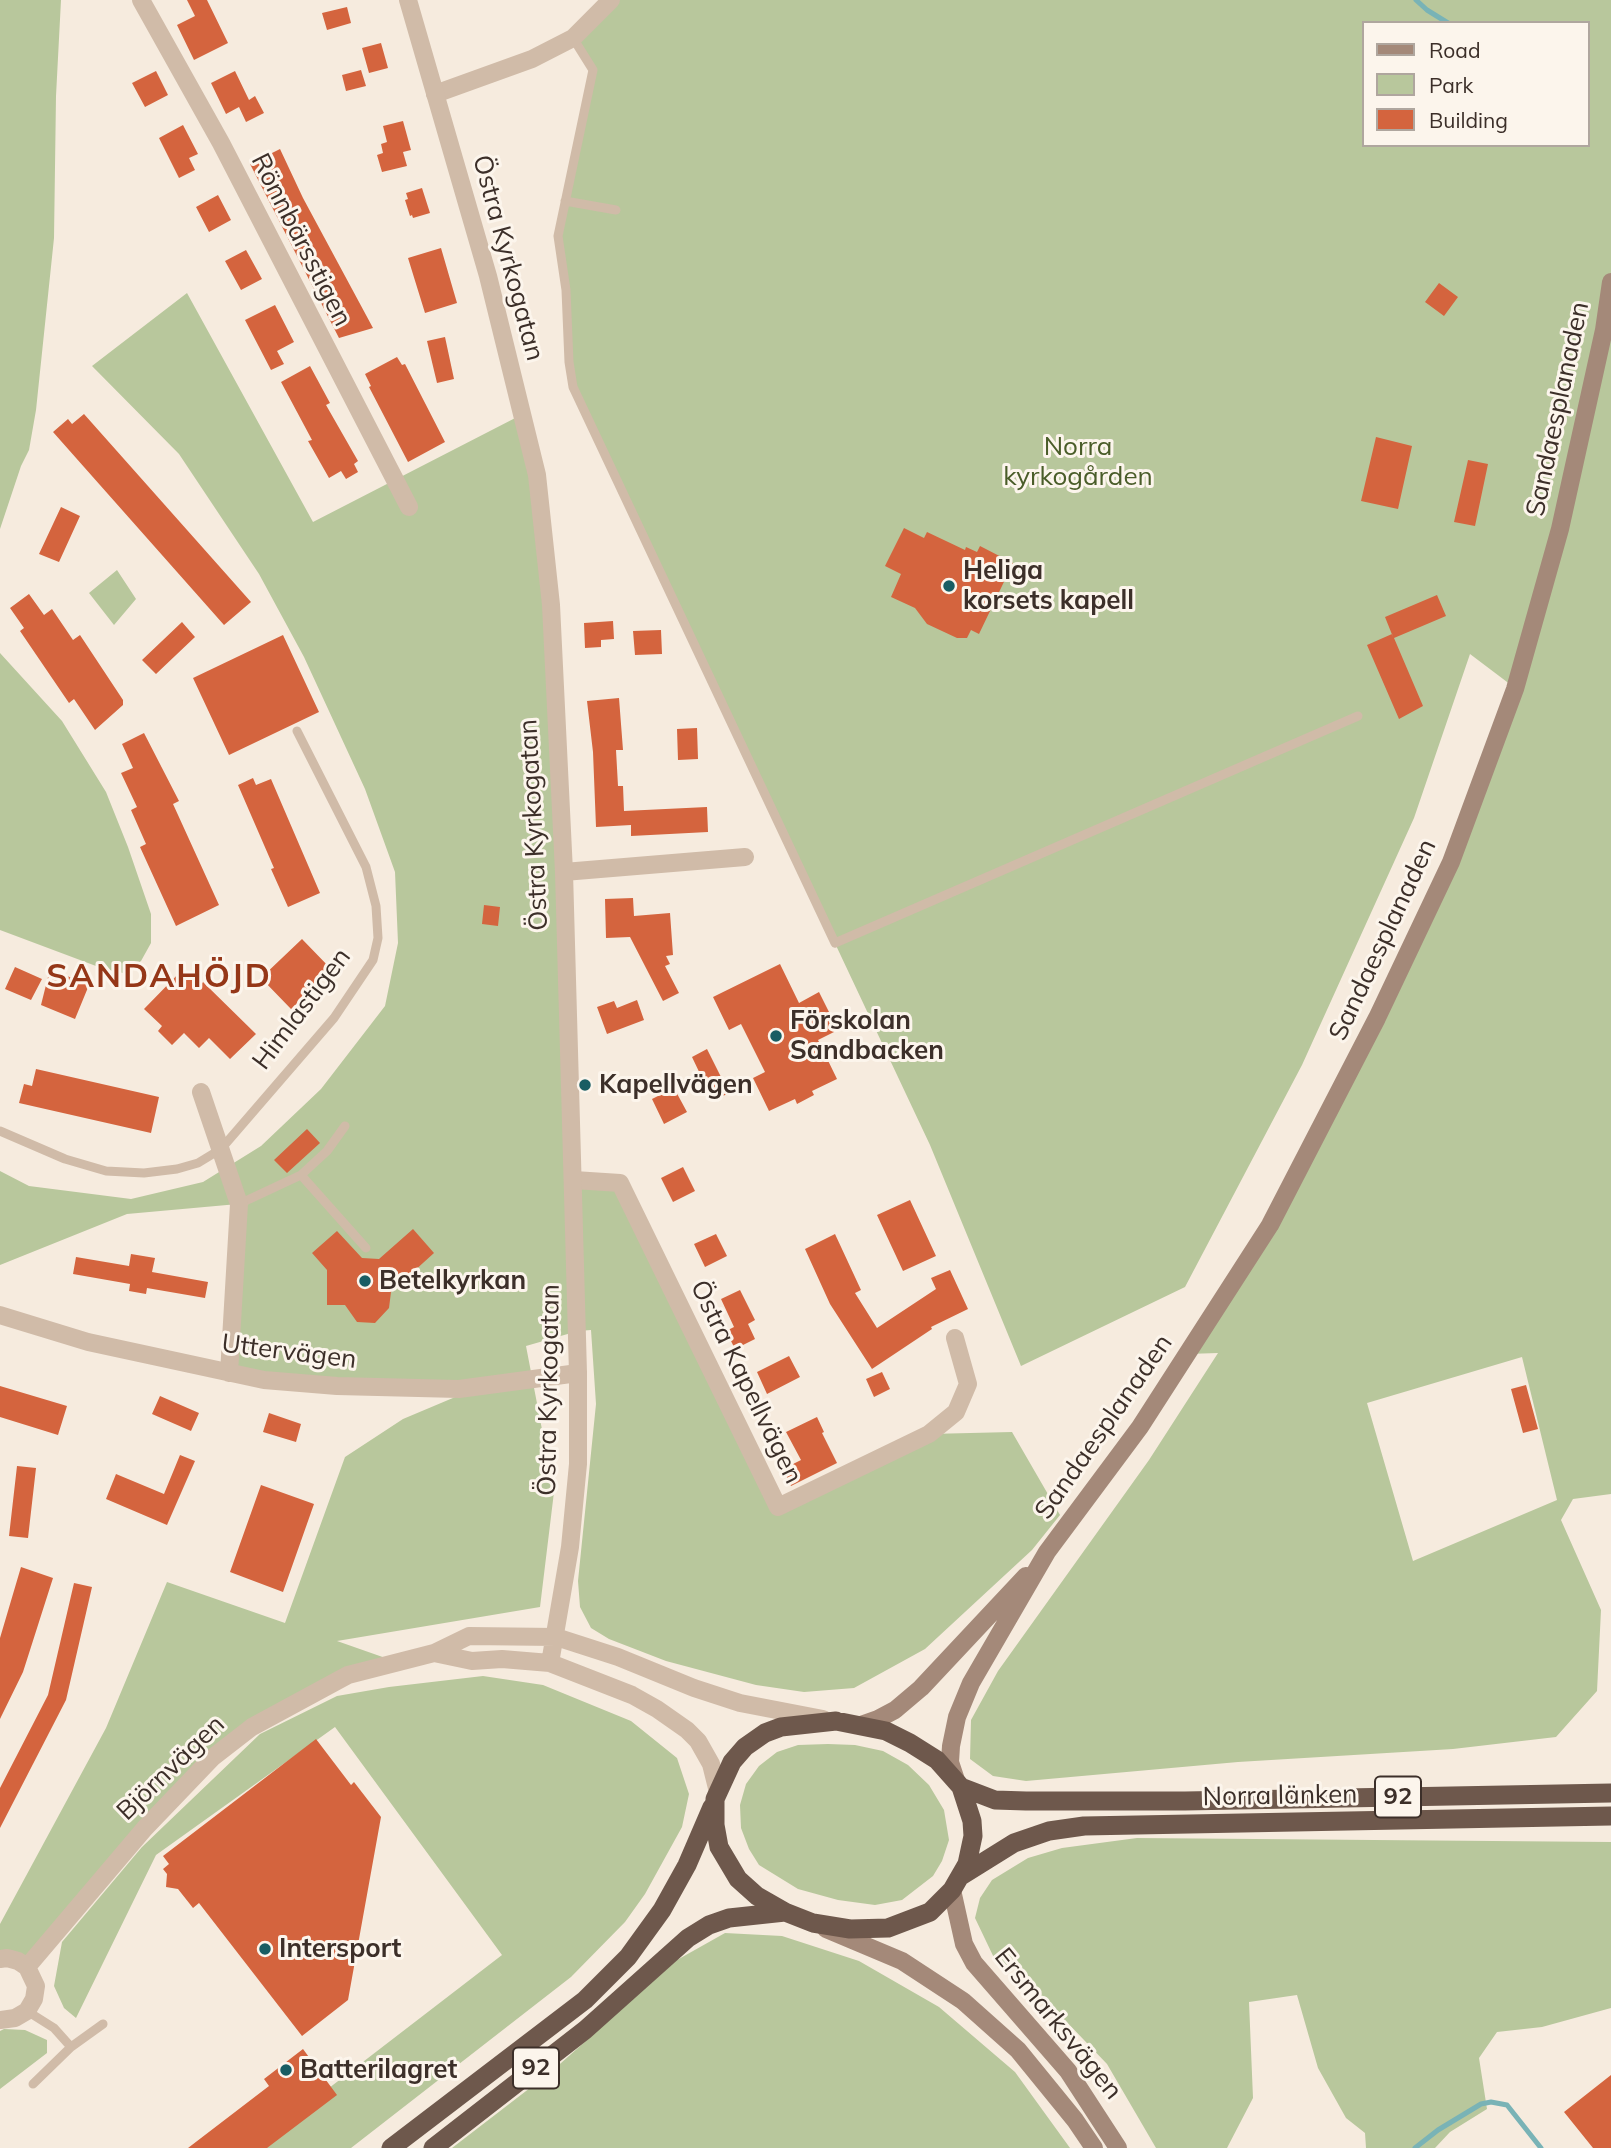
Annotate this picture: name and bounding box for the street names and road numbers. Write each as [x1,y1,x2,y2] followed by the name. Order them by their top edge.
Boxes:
[244,148,358,332] street label: Rönnbärsstigen
[466,152,550,364] street label: Östra Kyrkogatan
[1520,299,1596,519] street label: Sandaesplanaden
[513,718,555,932] street label: Östra Kyrkogatan
[1323,834,1443,1046] street label: Sandaesplanaden
[246,942,358,1076] street label: Himlastigen
[683,1275,809,1489] street label: Östra Kapellvägen
[532,1284,566,1496] street label: Östra Kyrkogatan
[220,1328,358,1376] street label: Uttervägen
[1029,1329,1179,1525] street label: Sandaesplanaden
[111,1709,231,1827] street label: Björnvägen
[1375,1777,1421,1818] road number: 92
[1202,1779,1358,1813] street label: Norra länken
[987,1942,1129,2106] street label: Ersmarksvägen
[513,2048,559,2088] road number: 92

